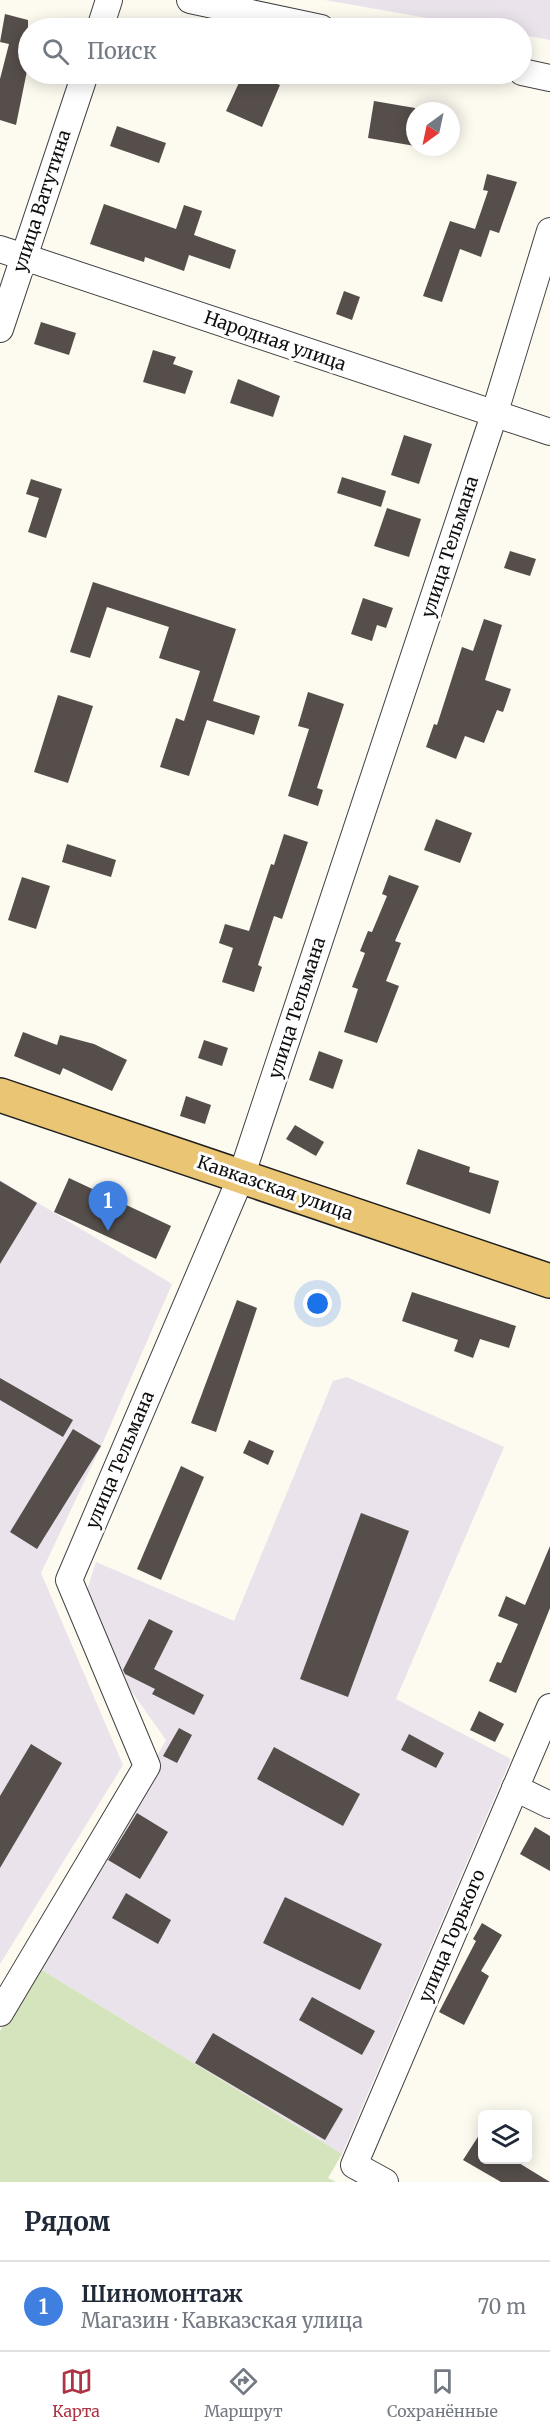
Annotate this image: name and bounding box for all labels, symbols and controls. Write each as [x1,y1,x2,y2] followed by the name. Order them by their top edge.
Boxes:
[18,18,532,84] search box
[39,35,72,68] icon: search
[87,37,157,65] text: Поиск
[406,102,460,156] north arrow
[8,126,76,275] street label: улица Ватутина
[201,305,350,376] street label: Народная улица
[416,473,483,621] street label: улица Тельмана
[263,934,330,1082] street label: улица Тельмана
[194,1150,357,1225] street label: Кавказская улица
[88,1182,128,1231] pin: 1
[303,1289,332,1318] your location
[80,1387,159,1532] street label: улица Тельмана
[413,1866,490,2006] street label: улица Горького
[478,2110,532,2164] map controls
[478,2110,532,2164] button: layers
[24,2205,110,2238] text: Рядом
[81,2280,243,2308] text: Шиномонтаж
[39,2294,48,2319] text: 1
[478,2294,526,2319] text: 70 m
[81,2308,363,2333] text: Магазин · Кавказская улица
[52,2365,100,2421] tab: Карта
[204,2365,283,2421] tab: Маршрут
[387,2365,498,2421] tab: Сохранённые

